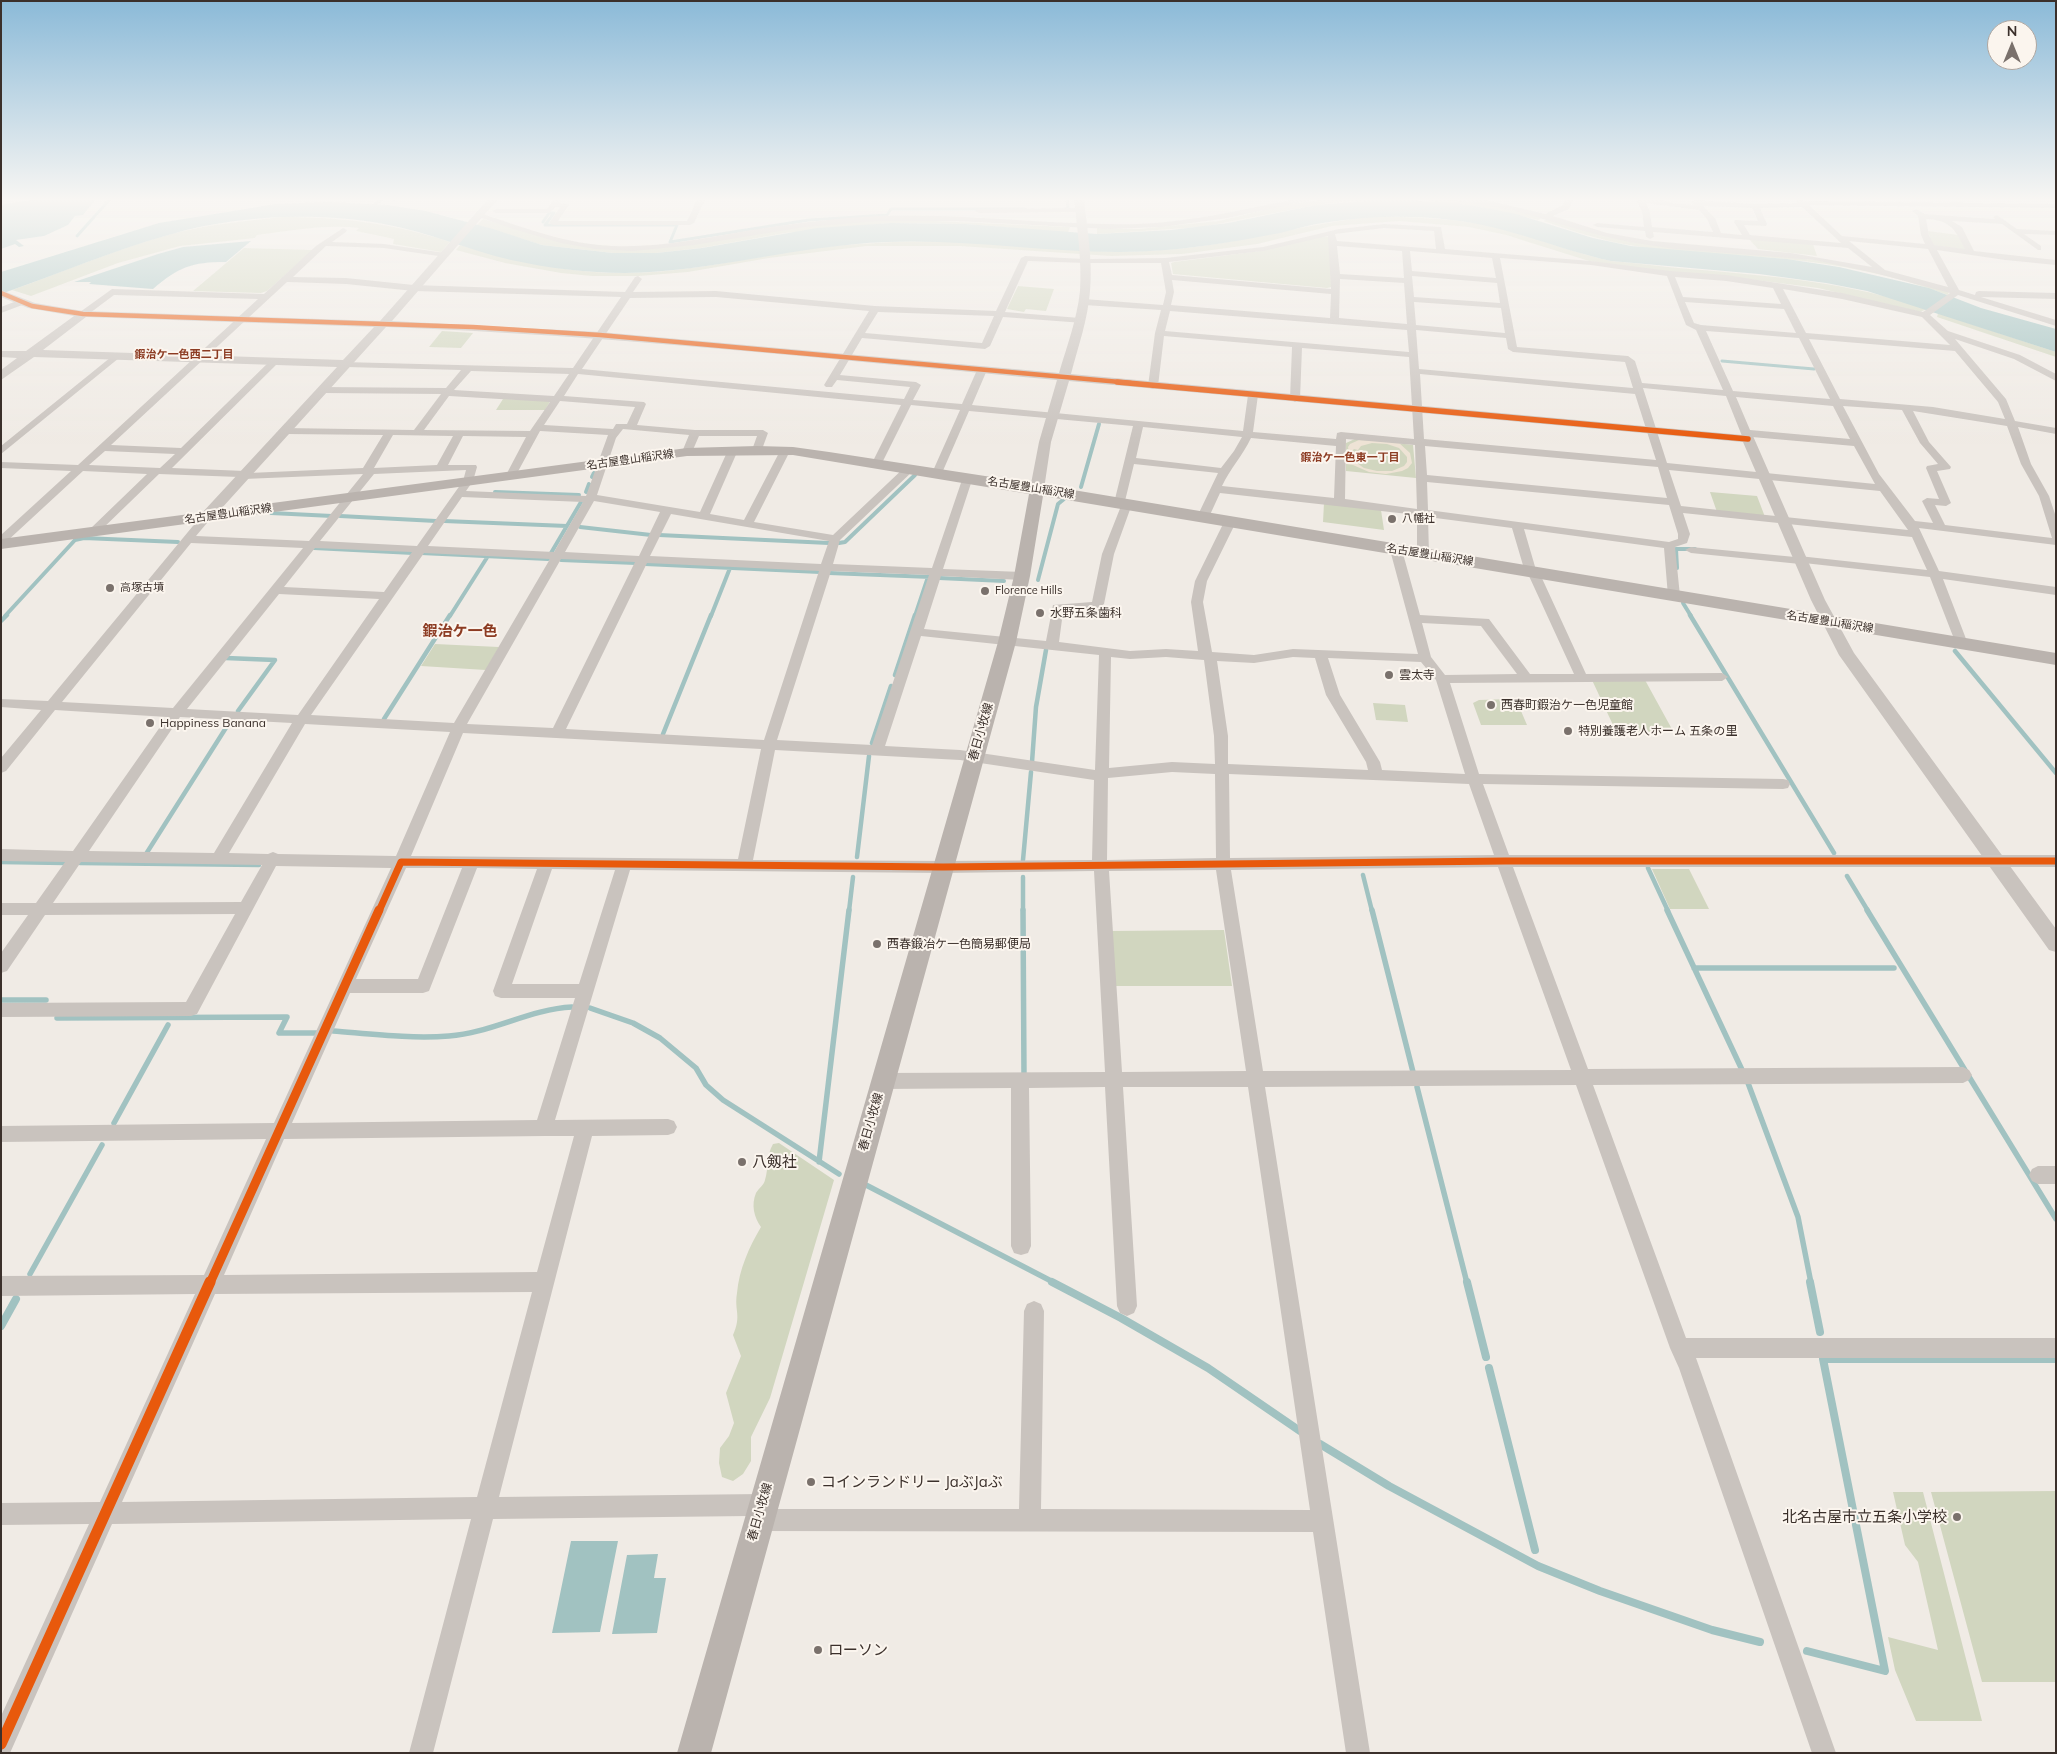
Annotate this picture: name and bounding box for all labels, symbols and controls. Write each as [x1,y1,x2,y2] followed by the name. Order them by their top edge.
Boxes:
[1987,20,2037,70] north arrow
[2007,22,2017,40] text: N
[135,348,233,362] district label: 鍜治ケ一色西二丁目
[586,447,674,473] street label: 名古屋豊山稲沢線
[1301,451,1399,465] district label: 鍜治ケ一色東一丁目
[987,475,1075,501] street label: 名古屋豊山稲沢線
[184,501,272,527] street label: 名古屋豊山稲沢線
[1402,512,1435,526] place label: 八幡社
[1386,513,1398,525] marker: 八幡社
[1386,542,1474,568] street label: 名古屋豊山稲沢線
[120,581,164,595] place label: 高塚古墳
[104,582,116,594] marker: 高塚古墳
[995,584,1062,598] place label: Florence Hills
[979,585,991,597] marker: Florence Hills
[1050,606,1122,620] place label: 水野五条歯科
[1034,607,1046,619] marker: 水野五条歯科
[1786,609,1874,635] street label: 名古屋豊山稲沢線
[423,622,497,640] district label: 鍜治ケ一色
[1399,668,1435,682] place label: 雲太寺
[1383,669,1395,681] marker: 雲太寺
[1501,698,1633,712] place label: 西春町鍜治ケ一色児童館
[1485,699,1497,711] marker: 西春町鍜治ケ一色児童館
[966,701,996,763] street label: 春日小牧線
[160,716,266,730] place label: Happiness Banana
[144,717,156,729] marker: Happiness Banana
[1578,724,1737,738] place label: 特別養護老人ホーム 五条の里
[1562,725,1574,737] marker: 特別養護老人ホーム 五条の里
[887,937,1031,951] place label: 西春鍛冶ケ一色簡易郵便局
[871,938,883,950] marker: 西春鍛冶ケ一色簡易郵便局
[856,1091,886,1153] street label: 春日小牧線
[752,1153,797,1171] place label: 八剱社
[736,1156,748,1168] marker: 八剱社
[821,1473,1003,1491] place label: コインランドリー JaぶJaぶ
[805,1476,817,1488] marker: コインランドリー JaぶJaぶ
[745,1481,775,1543] street label: 春日小牧線
[1782,1508,1947,1526] place label: 北名古屋市立五条小学校
[1951,1511,1963,1523] marker: 北名古屋市立五条小学校
[828,1641,888,1659] place label: ローソン
[812,1644,824,1656] marker: ローソン

